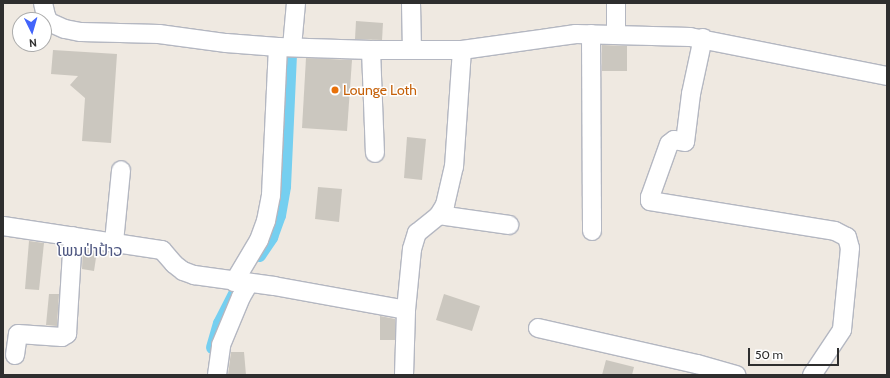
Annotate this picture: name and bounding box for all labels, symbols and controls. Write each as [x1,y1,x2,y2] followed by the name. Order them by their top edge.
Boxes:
[12,12,52,52] north arrow
[28,36,37,50] text: N
[343,82,417,98] place label: Lounge Loth
[330,85,340,95] marker: Lounge Loth
[57,241,123,261] district label: ໂພນປ່າປ້າວ
[750,340,841,366] scale bar
[755,347,783,362] text: 50 m

